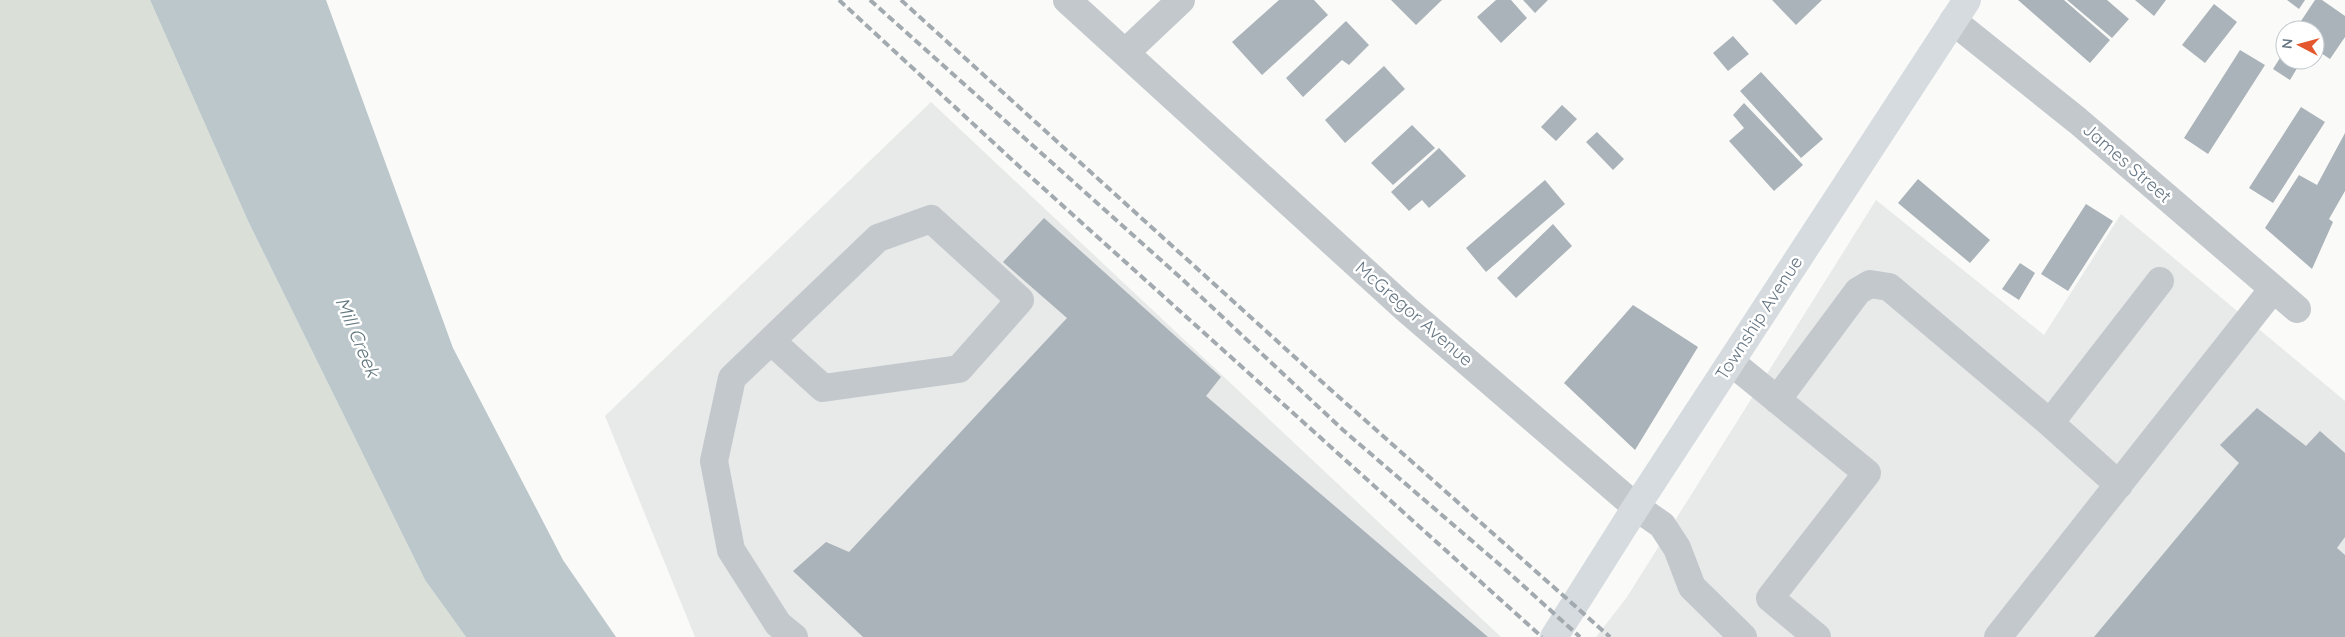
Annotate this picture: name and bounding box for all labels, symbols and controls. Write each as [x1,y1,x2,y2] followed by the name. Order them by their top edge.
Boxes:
[2275,20,2325,70] north arrow
[2278,38,2297,50] text: N
[2078,118,2177,207] street label: James Street
[1710,251,1807,384] street label: Township Avenue
[1351,256,1478,371] street label: McGregor Avenue
[330,293,386,382] water label: Mill Creek

